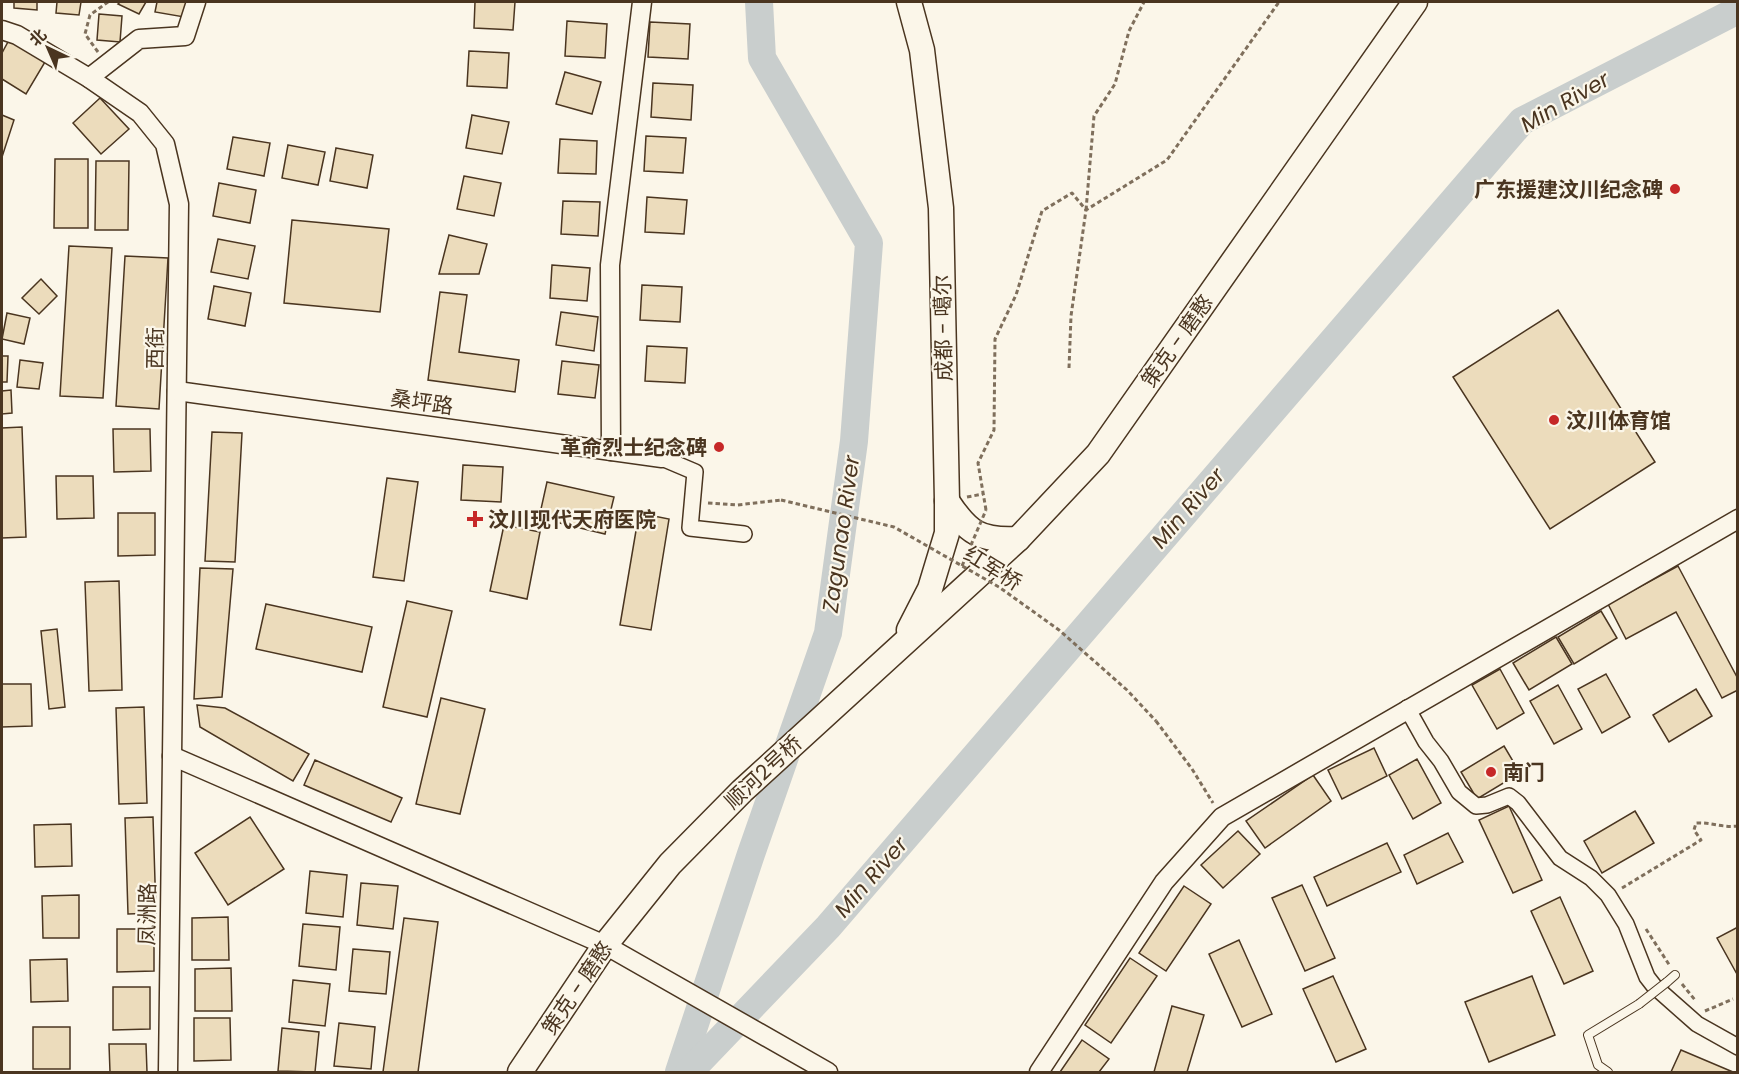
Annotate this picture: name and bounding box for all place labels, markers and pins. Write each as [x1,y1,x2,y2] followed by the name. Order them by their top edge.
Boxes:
[1474,175,1663,204] place label: 广东援建汶川纪念碑
[1668,182,1682,196] marker: 广东援建汶川纪念碑
[1566,406,1671,435] place label: 汶川体育馆
[1547,413,1561,427] marker: 汶川体育馆
[560,433,707,462] place label: 革命烈士纪念碑
[712,440,726,454] marker: 革命烈士纪念碑
[488,505,656,534] place label: 汶川现代天府医院
[466,510,484,528] marker: 汶川现代天府医院
[1503,758,1545,787] place label: 南门
[1484,765,1498,779] marker: 南门

